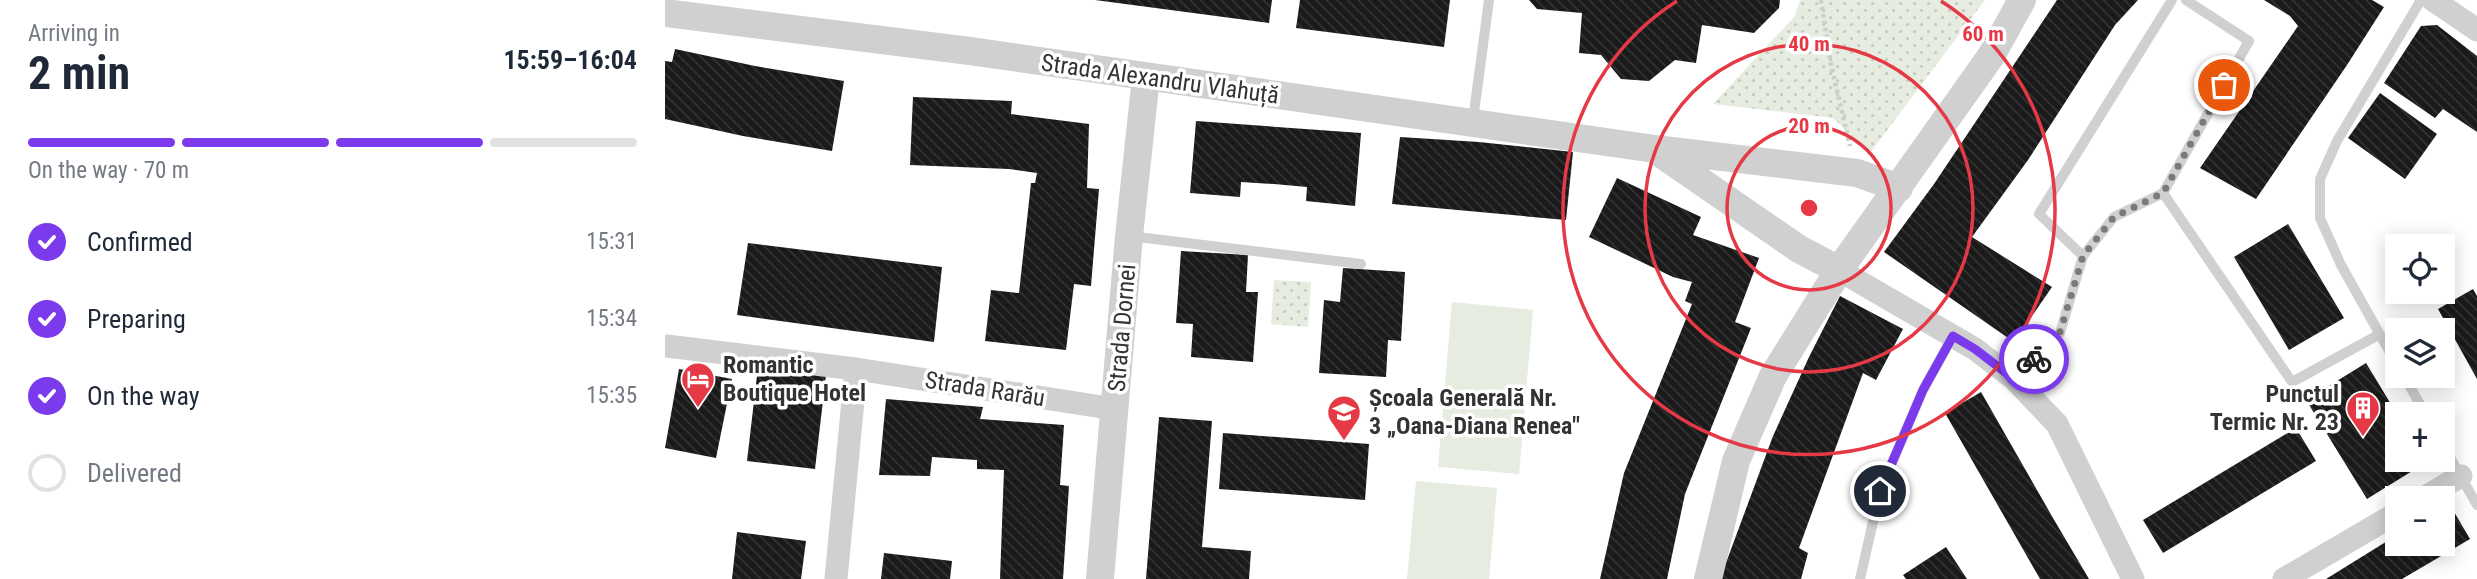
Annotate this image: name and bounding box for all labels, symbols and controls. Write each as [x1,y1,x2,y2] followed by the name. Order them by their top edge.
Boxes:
[28,20,120,47] text: Arriving in
[1962,22,2004,46] text: 60 m
[1788,32,1830,56] text: 40 m
[503,45,637,75] text: 15:59–16:04
[28,46,130,100] text: 2 min
[1039,48,1281,110] street label: Strada Alexandru Vlahuță
[2194,55,2254,115] pin
[2205,66,2243,104] icon: bag
[1788,114,1830,138] text: 20 m
[28,157,189,184] text: On the way · 70 m
[1797,196,1821,220] centre of rings
[28,223,66,261] icon: check
[87,227,193,257] text: Confirmed
[586,228,637,255] text: 15:31
[2385,234,2455,556] map controls
[2385,234,2455,304] button: locate
[1102,263,1142,393] street label: Strada Dornei
[28,300,66,338] icon: check
[87,304,186,334] text: Preparing
[586,305,637,332] text: 15:34
[2385,318,2455,388] button: layers
[1999,324,2069,394] courier
[2015,340,2053,378] icon: bike
[723,351,866,407] place label: Romantic Boutique Hotel
[679,360,717,409] hotel icon: Romantic Boutique Hotel
[923,366,1047,412] street label: Strada Rarău
[28,377,66,415] icon: check
[2210,380,2339,436] place label: Punctul Termic Nr. 23
[87,381,200,411] text: On the way
[586,382,637,409] text: 15:35
[1369,384,1580,440] place label: Școala Generală Nr. 3 „Oana-Diana Renea"
[2344,389,2382,438] building icon: Punctul Termic Nr. 23
[1325,393,1363,442] school or university icon: Școala Generală Nr. 3 „Oana-Diana Renea"
[2385,402,2455,472] button: +
[87,458,182,488] text: Delivered
[1850,461,1910,521] pin
[1861,472,1899,510] icon: home
[2385,486,2455,556] button: −

